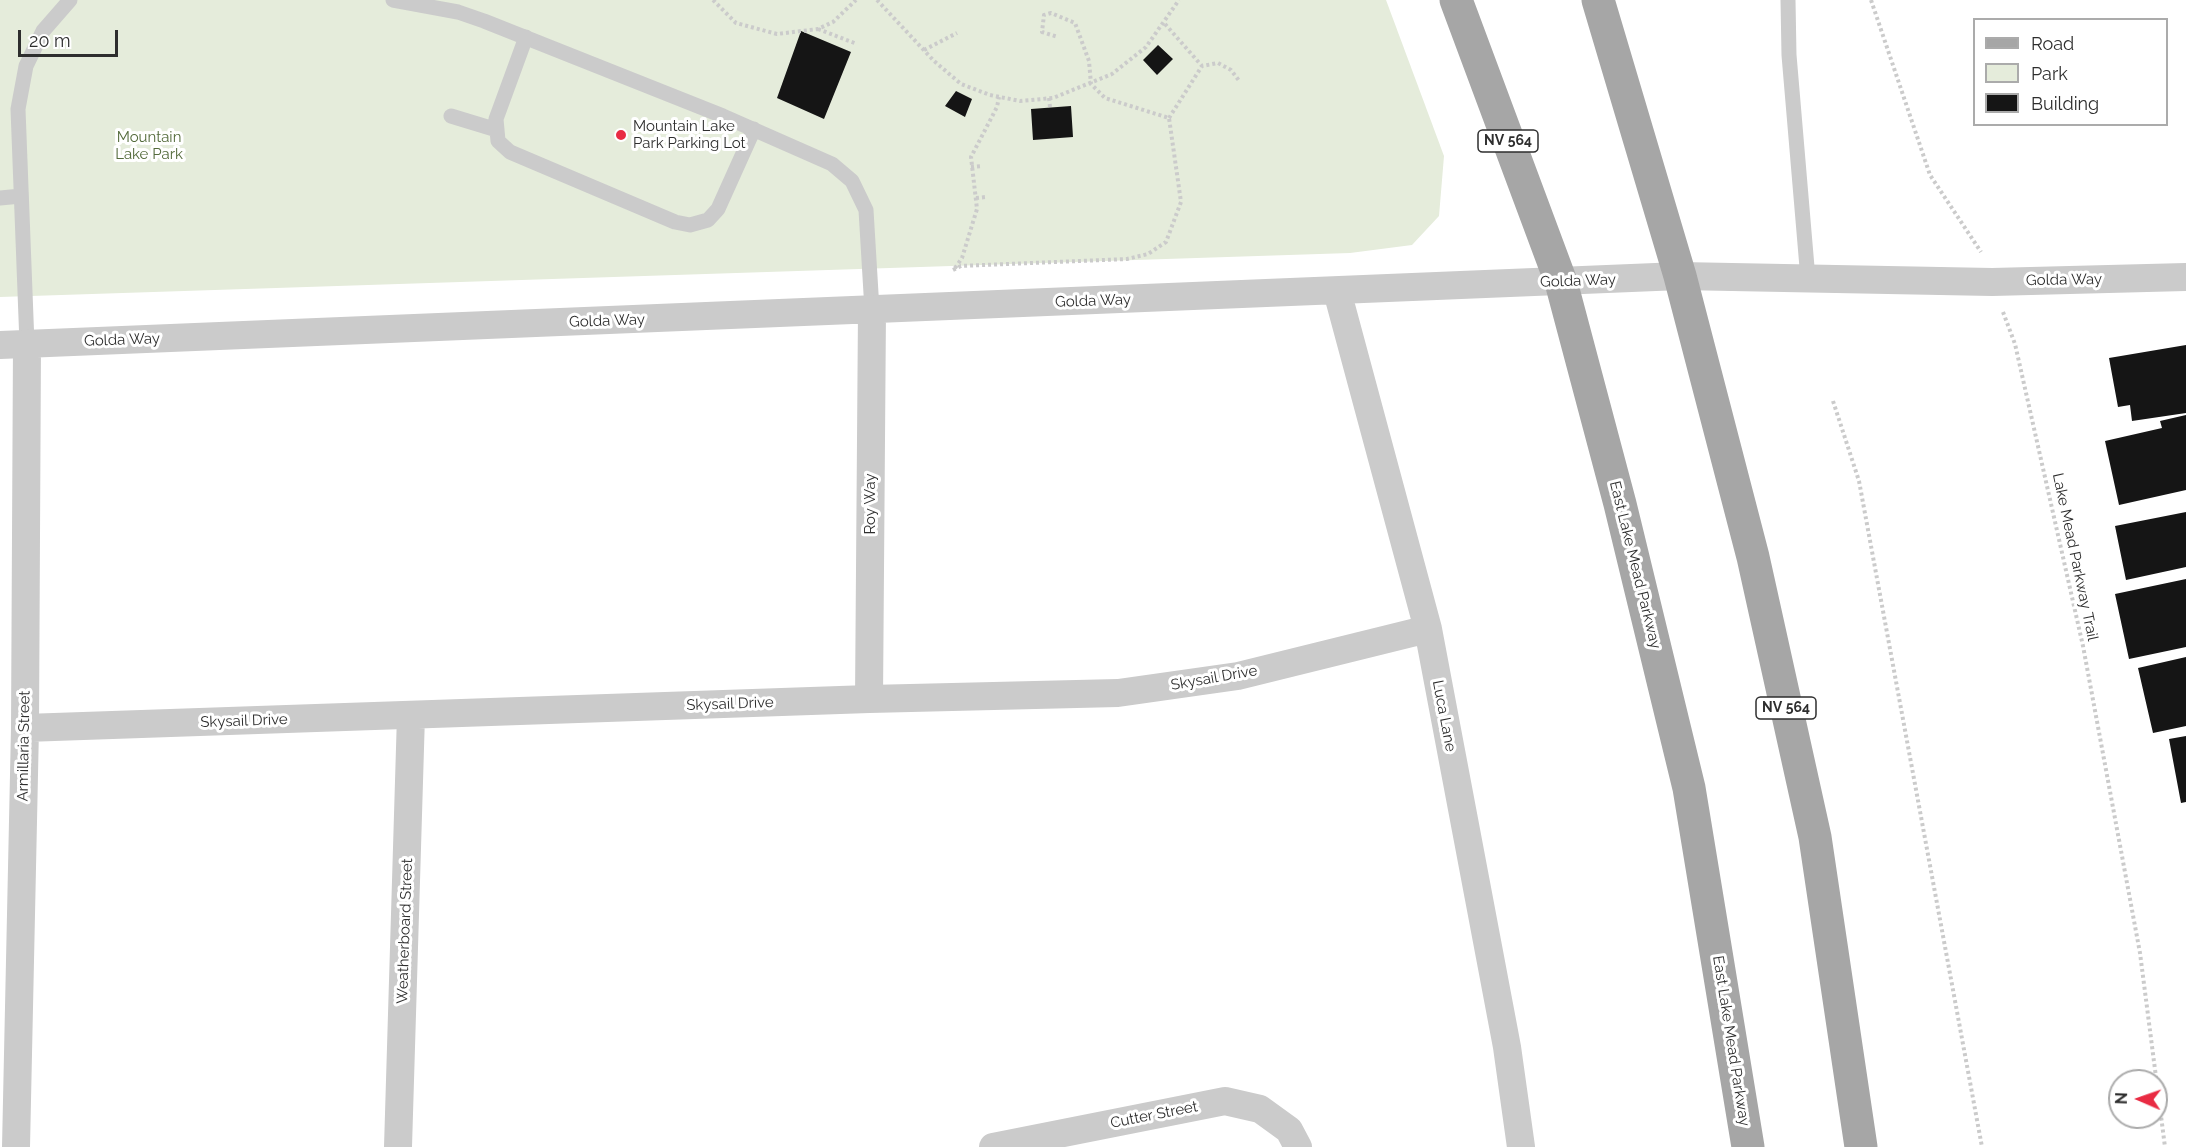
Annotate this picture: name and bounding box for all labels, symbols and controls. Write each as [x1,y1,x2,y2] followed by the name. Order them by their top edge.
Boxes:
[21,18,122,56] scale bar
[1973,18,2168,126] legend
[29,30,71,51] text: 20 m
[2031,33,2074,54] text: Road
[2031,63,2068,84] text: Park
[2031,93,2099,114] text: Building
[633,117,746,152] place label: Mountain Lake Park Parking Lot
[115,128,183,163] park label: Mountain Lake Park
[614,128,628,142] marker: Mountain Lake Park Parking Lot
[1478,130,1538,152] road number: NV 564
[2026,270,2102,290] street label: Golda Way
[1540,271,1616,291] street label: Golda Way
[1055,291,1131,311] street label: Golda Way
[569,311,645,331] street label: Golda Way
[84,330,160,350] street label: Golda Way
[2048,471,2102,643] street label: Lake Mead Parkway Trail
[861,473,879,535] street label: Roy Way
[1605,479,1665,651] street label: East Lake Mead Parkway
[1169,662,1259,694] street label: Skysail Drive
[1428,679,1460,753] street label: Luca Lane
[14,690,34,802] street label: Armillaria Street
[686,693,774,715] street label: Skysail Drive
[1756,697,1816,719] road number: NV 564
[200,710,288,732] street label: Skysail Drive
[393,858,417,1004] street label: Weatherboard Street
[1709,954,1753,1128] street label: East Lake Mead Parkway
[2108,1069,2168,1129] north arrow
[2112,1092,2131,1105] text: N
[1109,1098,1199,1132] street label: Cutter Street

